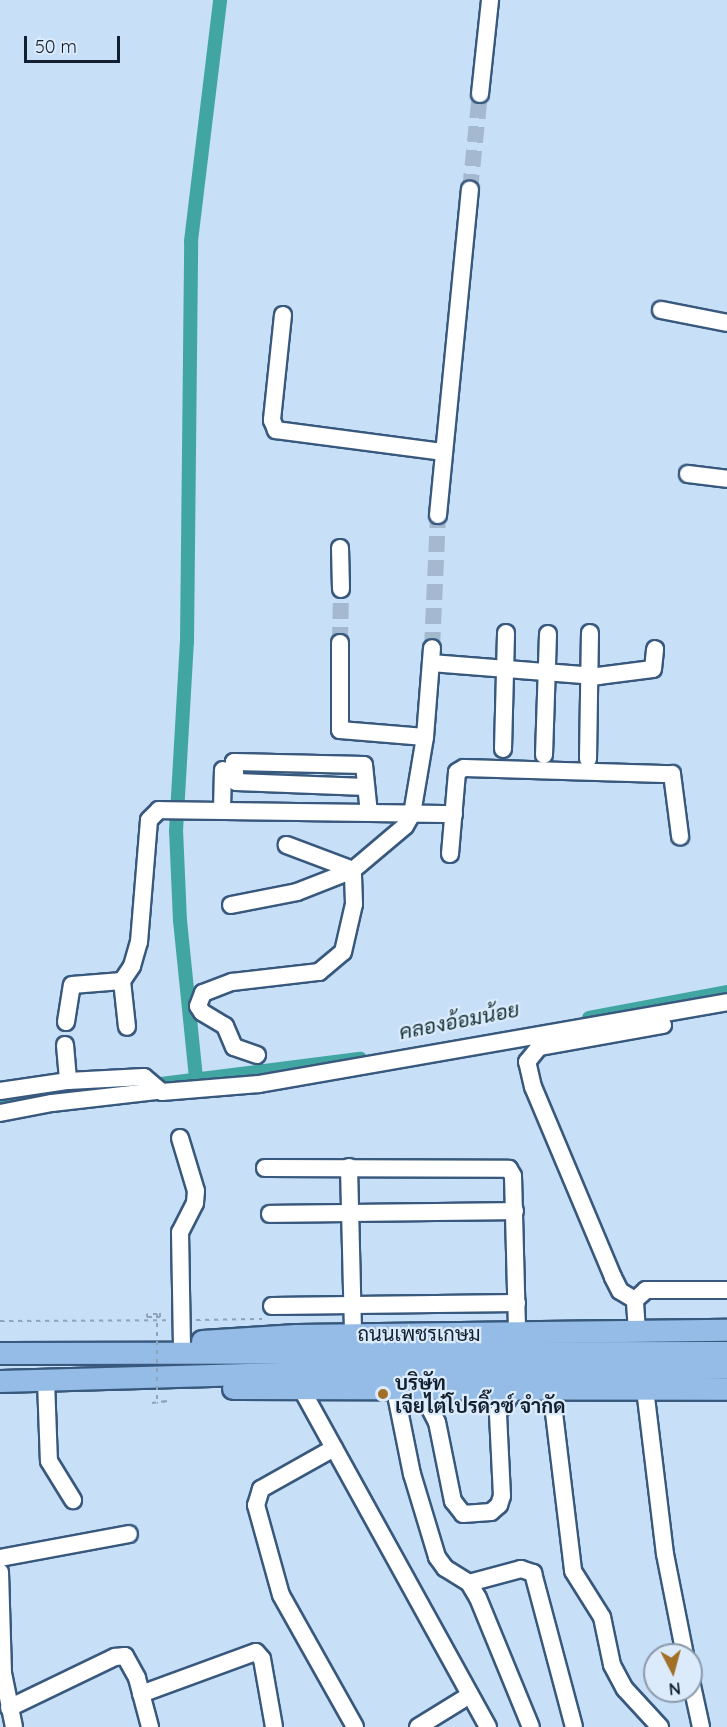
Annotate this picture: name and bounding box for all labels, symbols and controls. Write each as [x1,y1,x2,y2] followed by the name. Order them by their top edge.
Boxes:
[27,24,123,62] scale bar
[35,35,77,58] text: 50 m
[397,996,521,1044] water label: คลองอ้อมน้อย
[357,1321,481,1345] street label: ถนนเพชรเกษม
[395,1370,565,1417] place label: บริษัท เจียไต๋โปรดิ๊วซ์ จำกัด
[376,1387,390,1401] marker: บริษัท เจียไต๋โปรดิ๊วซ์ จำกัด
[643,1643,703,1703] north arrow
[668,1678,682,1699] text: N

